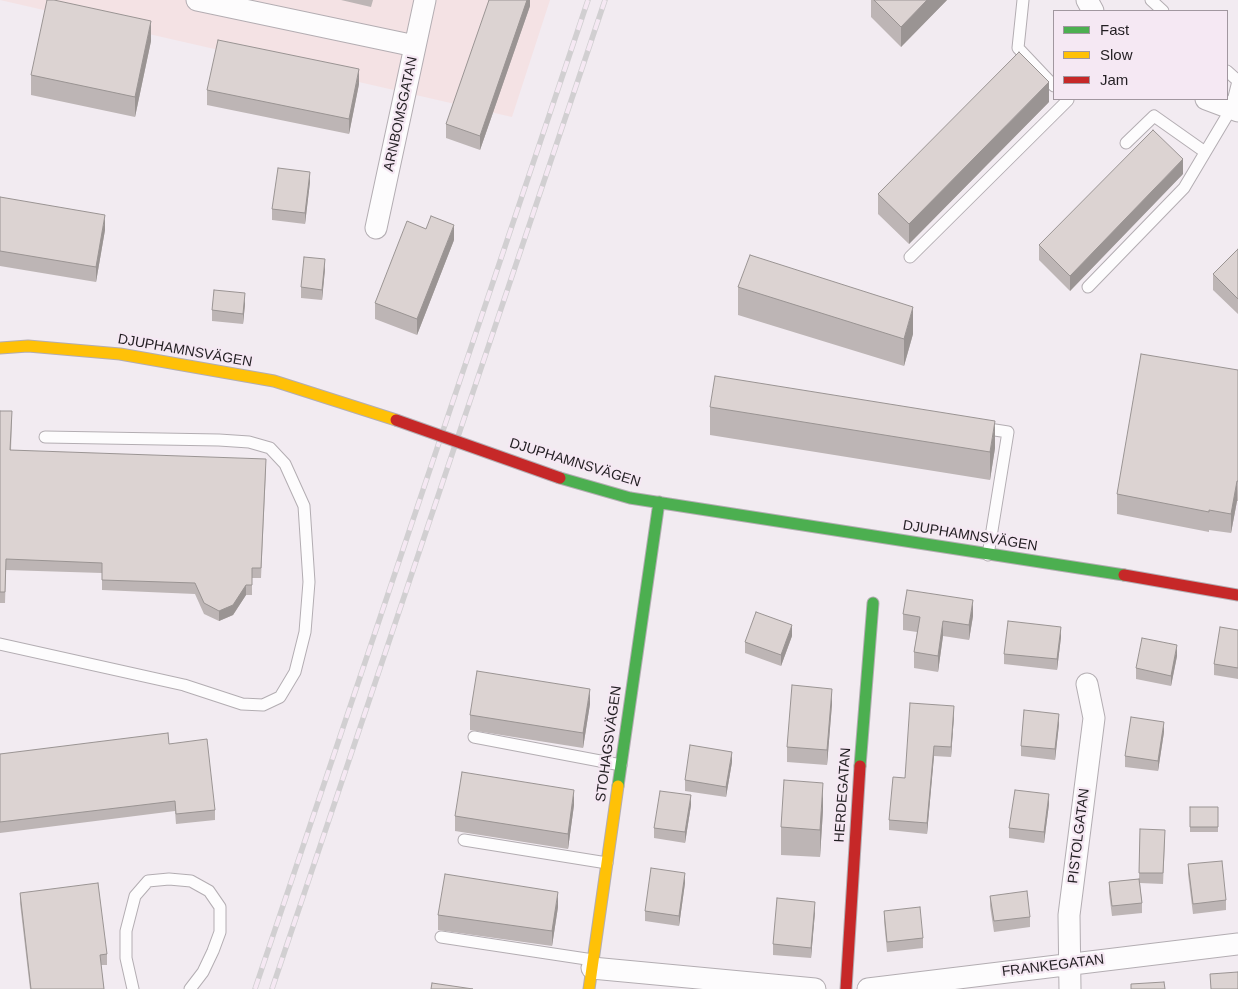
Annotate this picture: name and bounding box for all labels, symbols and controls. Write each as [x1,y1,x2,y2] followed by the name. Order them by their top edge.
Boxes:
[1053,10,1228,100] legend
[1100,21,1129,38] text: Fast
[1100,46,1133,63] text: Slow
[381,55,421,173] street label: ARNBOMSGATAN
[1100,71,1128,88] text: Jam
[117,331,253,371] street label: DJUPHAMNSVÄGEN
[507,435,643,491] street label: DJUPHAMNSVÄGEN
[901,517,1039,555] street label: DJUPHAMNSVÄGEN
[593,685,625,803] street label: STOHAGSVÄGEN
[831,747,855,843] street label: HERDEGATAN
[1065,787,1093,885] street label: PISTOLGATAN
[1001,951,1105,981] street label: FRANKEGATAN

